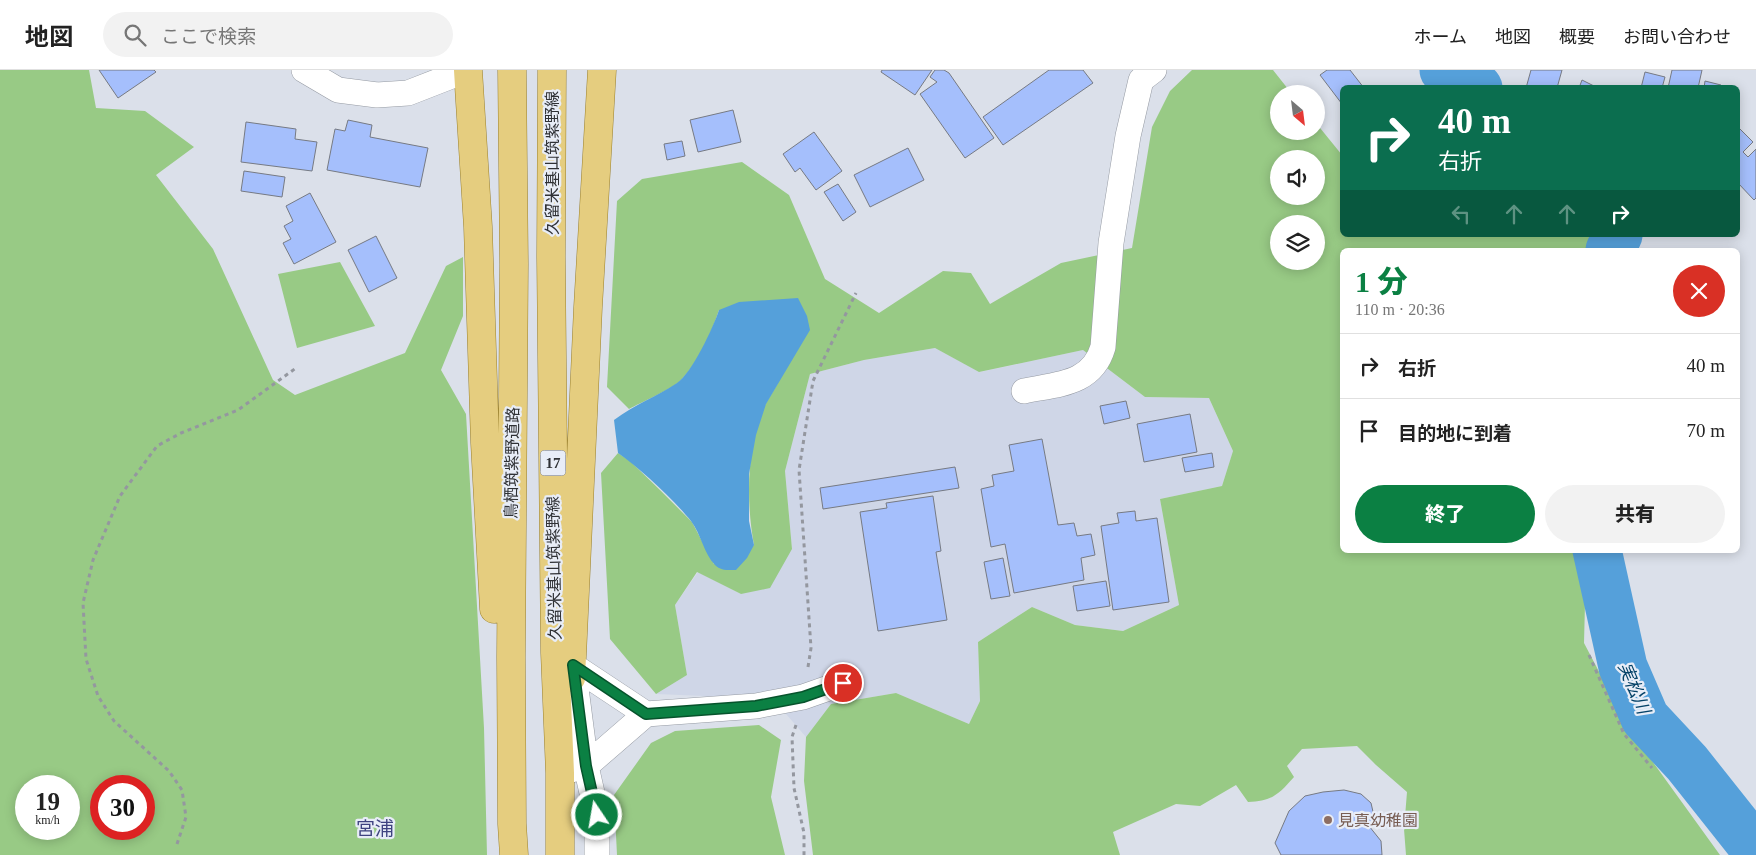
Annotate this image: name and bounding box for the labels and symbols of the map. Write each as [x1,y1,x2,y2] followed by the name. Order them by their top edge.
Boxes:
[1270,85,1325,140] north arrow
[544,91,561,235] street label: 久留米基山筑紫野線
[503,407,521,519] street label: 鳥栖筑紫野道路
[540,450,566,476] road number: 17
[544,496,564,640] street label: 久留米基山筑紫野線
[1614,659,1655,719] water label: 実松川
[822,662,864,704] pin
[90,775,155,840] speed limit sign: 30
[570,788,622,840] position arrow
[1338,812,1418,829] place label: 見真幼稚園
[1322,814,1334,826] marker: 見真幼稚園
[356,818,394,839] district label: 宮浦

